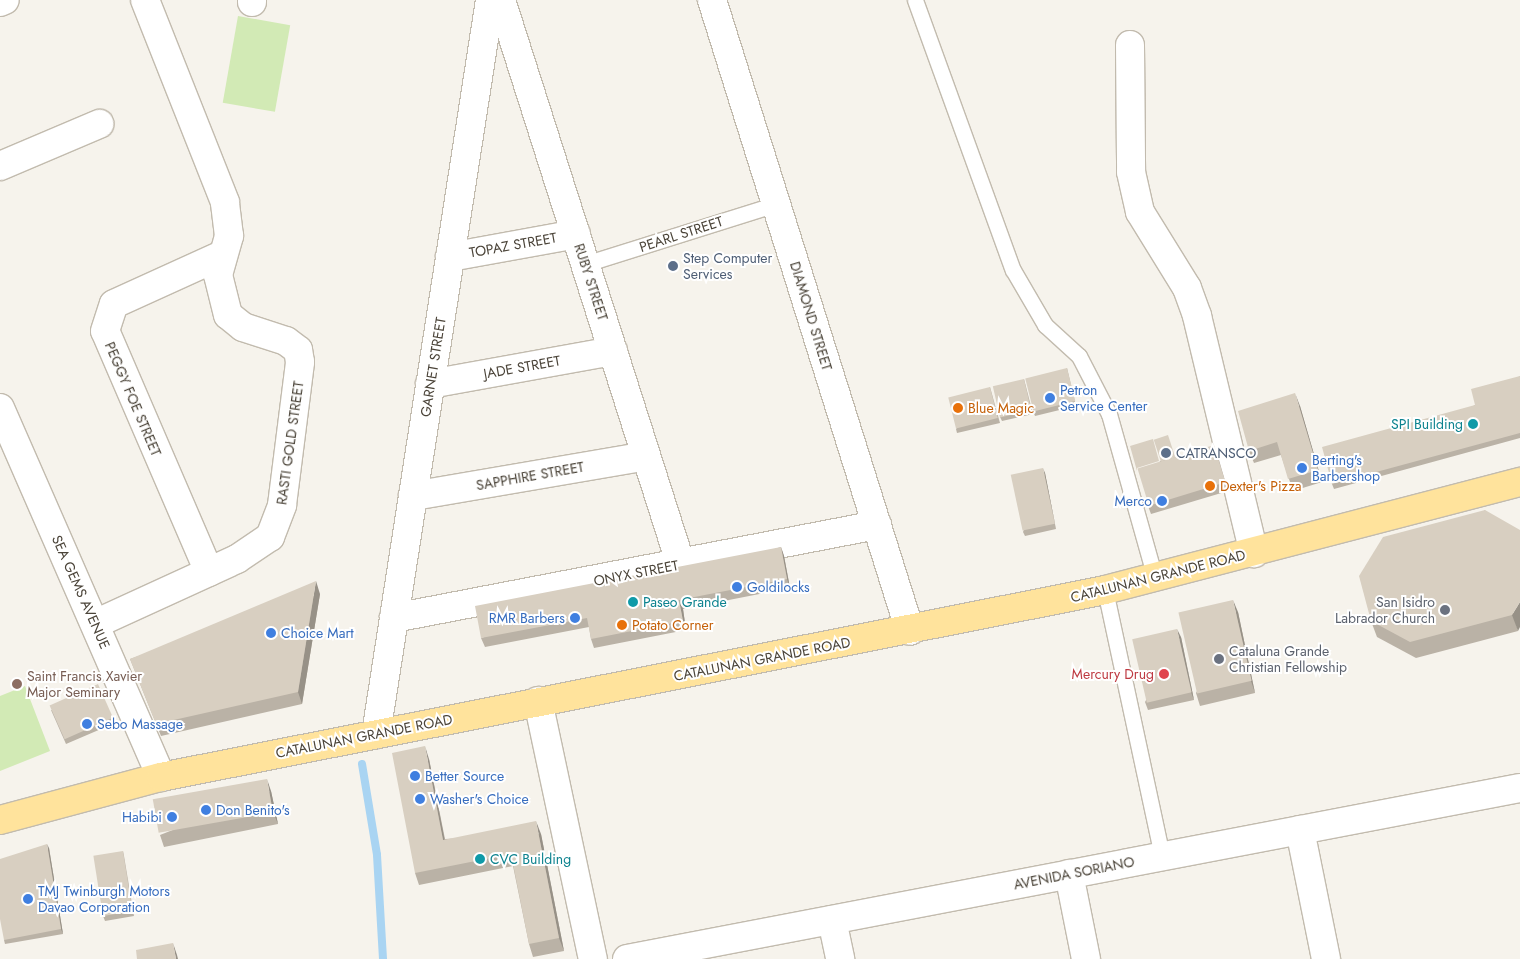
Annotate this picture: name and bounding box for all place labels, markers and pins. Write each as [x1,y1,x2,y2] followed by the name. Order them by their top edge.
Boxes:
[683,250,772,282] place label: Step Computer Services
[667,260,679,272] marker: Step Computer Services
[1060,382,1148,414] place label: Petron Service Center
[1044,392,1056,404] marker: Petron Service Center
[968,400,1034,416] place label: Blue Magic
[952,402,964,414] marker: Blue Magic
[1391,416,1463,432] place label: SPI Building
[1467,418,1479,430] marker: SPI Building
[1176,445,1256,461] place label: CATRANSCO
[1160,447,1172,459] marker: CATRANSCO
[1312,452,1380,484] place label: Berting's Barbershop
[1296,462,1308,474] marker: Berting's Barbershop
[1220,478,1302,494] place label: Dexter's Pizza
[1204,480,1216,492] marker: Dexter's Pizza
[1115,493,1152,509] place label: Merco
[1156,495,1168,507] marker: Merco
[747,579,810,595] place label: Goldilocks
[731,581,743,593] marker: Goldilocks
[643,594,727,610] place label: Paseo Grande
[1335,594,1435,626] place label: San Isidro Labrador Church
[627,596,639,608] marker: Paseo Grande
[1439,604,1451,616] marker: San Isidro Labrador Church
[489,610,565,626] place label: RMR Barbers
[569,612,581,624] marker: RMR Barbers
[632,617,714,633] place label: Potato Corner
[616,619,628,631] marker: Potato Corner
[281,625,354,641] place label: Choice Mart
[265,627,277,639] marker: Choice Mart
[1229,643,1347,676] place label: Cataluna Grande Christian Fellowship
[1213,653,1225,665] marker: Cataluna Grande Christian Fellowship
[1072,666,1154,682] place label: Mercury Drug
[27,668,142,700] place label: Saint Francis Xavier Major Seminary
[1158,668,1170,680] marker: Mercury Drug
[11,678,23,690] marker: Saint Francis Xavier Major Seminary
[97,716,183,732] place label: Sebo Massage
[81,718,93,730] marker: Sebo Massage
[425,768,504,784] place label: Better Source
[409,770,421,782] marker: Better Source
[430,791,529,807] place label: Washer's Choice
[414,793,426,805] marker: Washer's Choice
[216,802,290,818] place label: Don Benito's
[200,804,212,816] marker: Don Benito's
[122,809,162,825] place label: Habibi
[166,811,178,823] marker: Habibi
[490,851,571,867] place label: CVC Building
[474,853,486,865] marker: CVC Building
[38,883,170,916] place label: TMJ Twinburgh Motors Davao Corporation
[22,893,34,905] marker: TMJ Twinburgh Motors Davao Corporation

